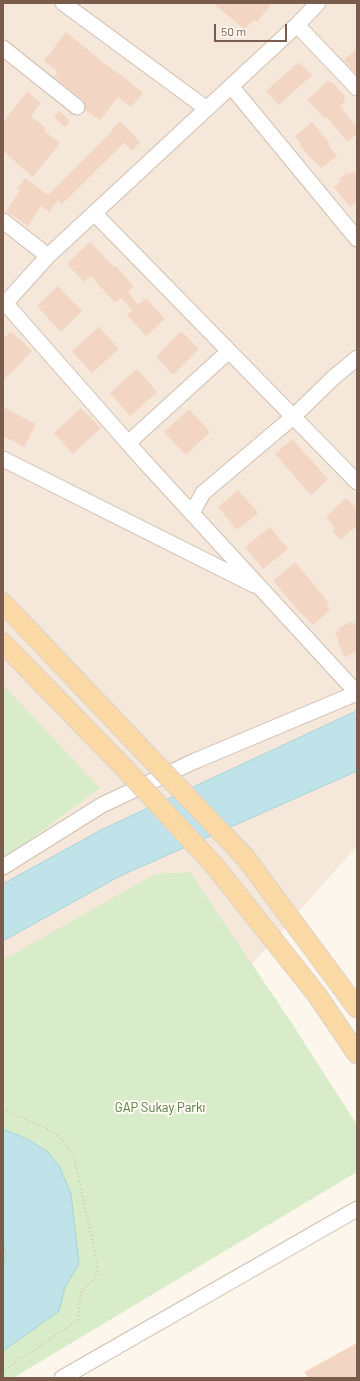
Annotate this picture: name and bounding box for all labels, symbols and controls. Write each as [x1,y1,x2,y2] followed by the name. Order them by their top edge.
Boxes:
[216,16,289,42] scale bar
[221,24,246,38] text: 50 m
[115,1100,205,1116] park label: GAP Sukay Parkı

